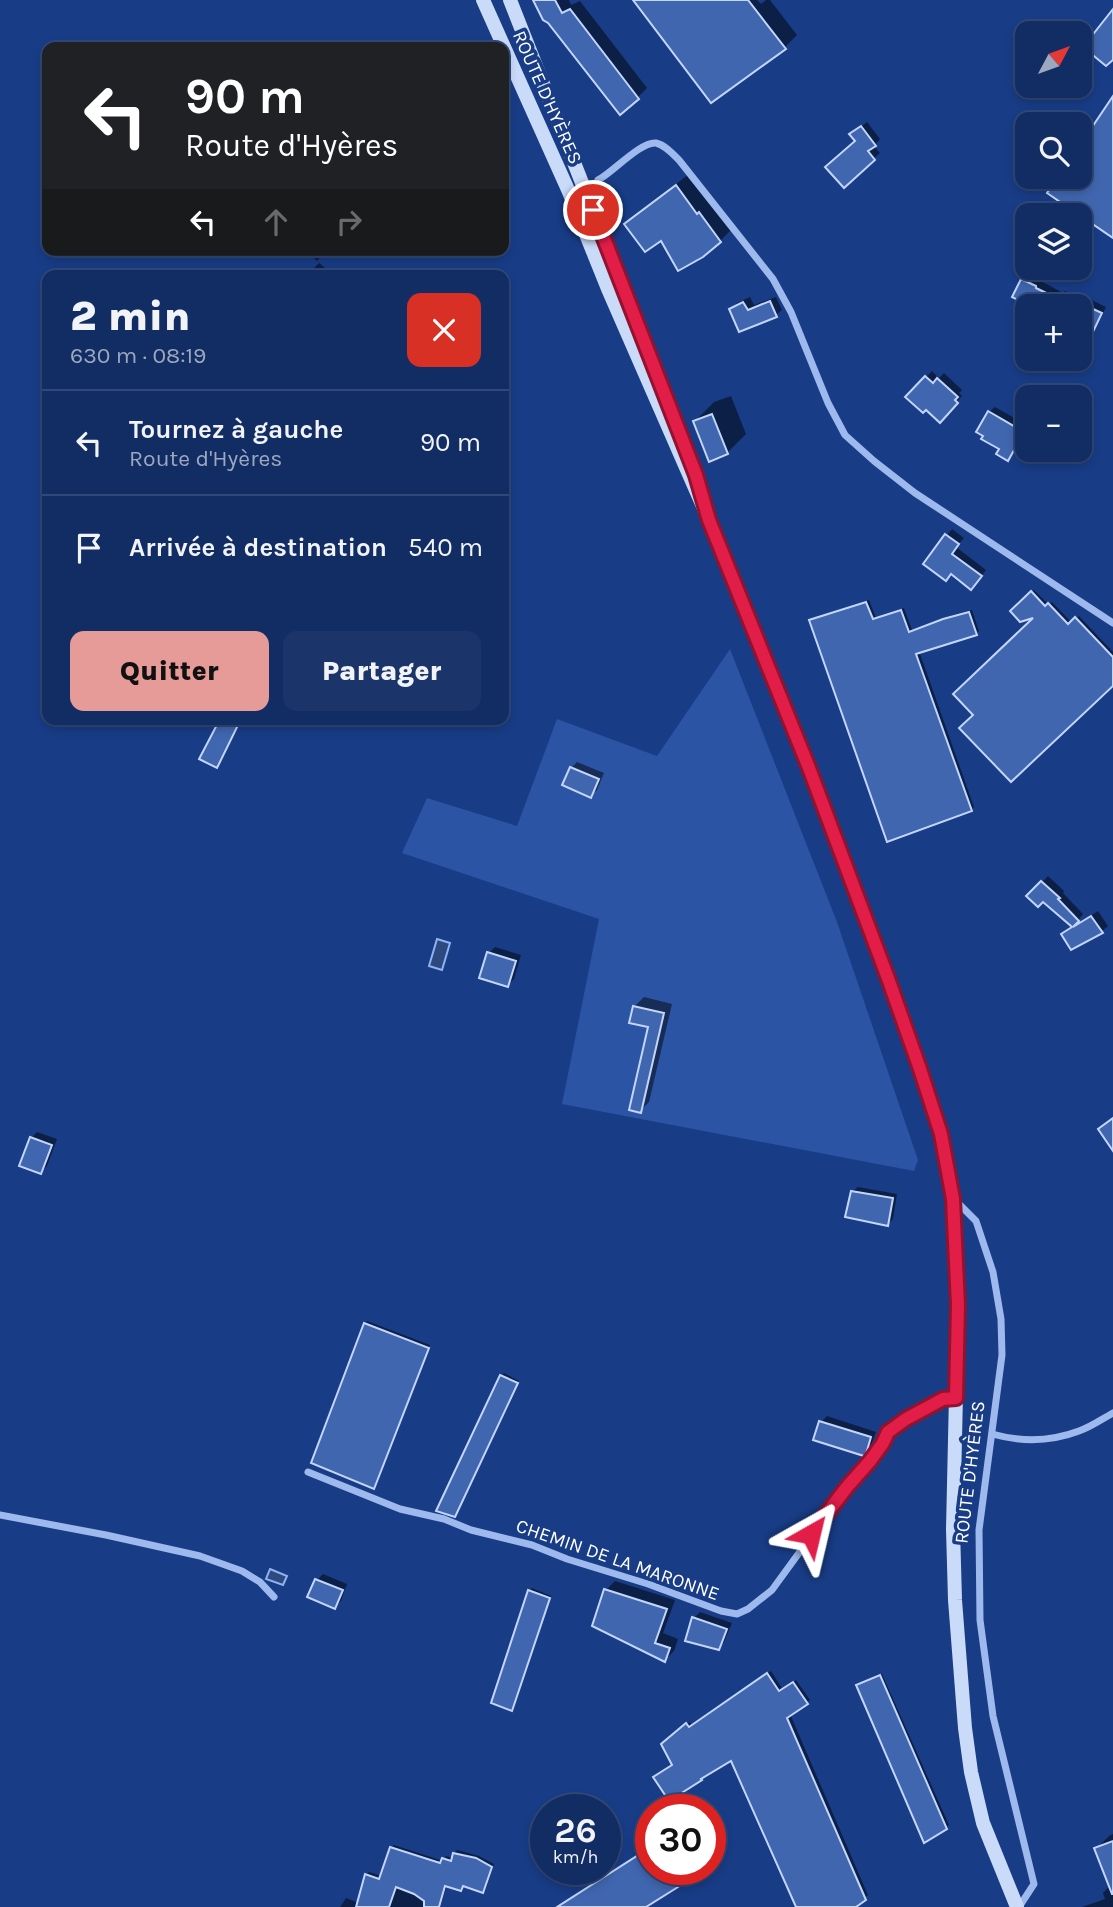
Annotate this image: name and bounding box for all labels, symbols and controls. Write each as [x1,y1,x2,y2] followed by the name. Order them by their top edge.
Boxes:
[1015,21,1092,98] north arrow
[1015,21,1092,462] map controls
[508,27,587,168] street label: ROUTE D'HYÈRES
[185,68,305,125] text: 90 m
[70,70,161,161] icon: left
[1015,112,1092,189] button: search
[185,127,398,164] text: Route d'Hyères
[563,180,623,240] pin
[574,191,612,229] icon: arrive
[184,203,222,241] icon: left
[257,203,295,241] icon: ahead
[330,203,368,241] icon: right
[1015,203,1092,280] button: layers
[70,291,190,341] text: 2 min
[407,293,481,367] button: close
[1015,294,1092,371] button: +
[70,342,206,369] text: 630 m · 08:19
[1015,385,1092,462] button: −
[129,414,343,445] text: Tournez à gauche
[70,424,108,462] icon: left
[420,427,481,458] text: 90 m
[129,445,282,472] text: Route d'Hyères
[70,529,108,567] icon: arrive
[129,532,387,563] text: Arrivée à destination
[408,532,483,563] text: 540 m
[70,631,269,711] button: Quitter
[283,631,481,711] button: Partager
[949,1399,990,1545] street label: ROUTE D'HYÈRES
[774,1497,848,1571] position arrow
[513,1515,722,1605] street label: CHEMIN DE LA MARONNE
[635,1794,726,1885] speed limit sign: 30
[554,1810,597,1851] text: 26
[553,1846,598,1868] text: km/h

